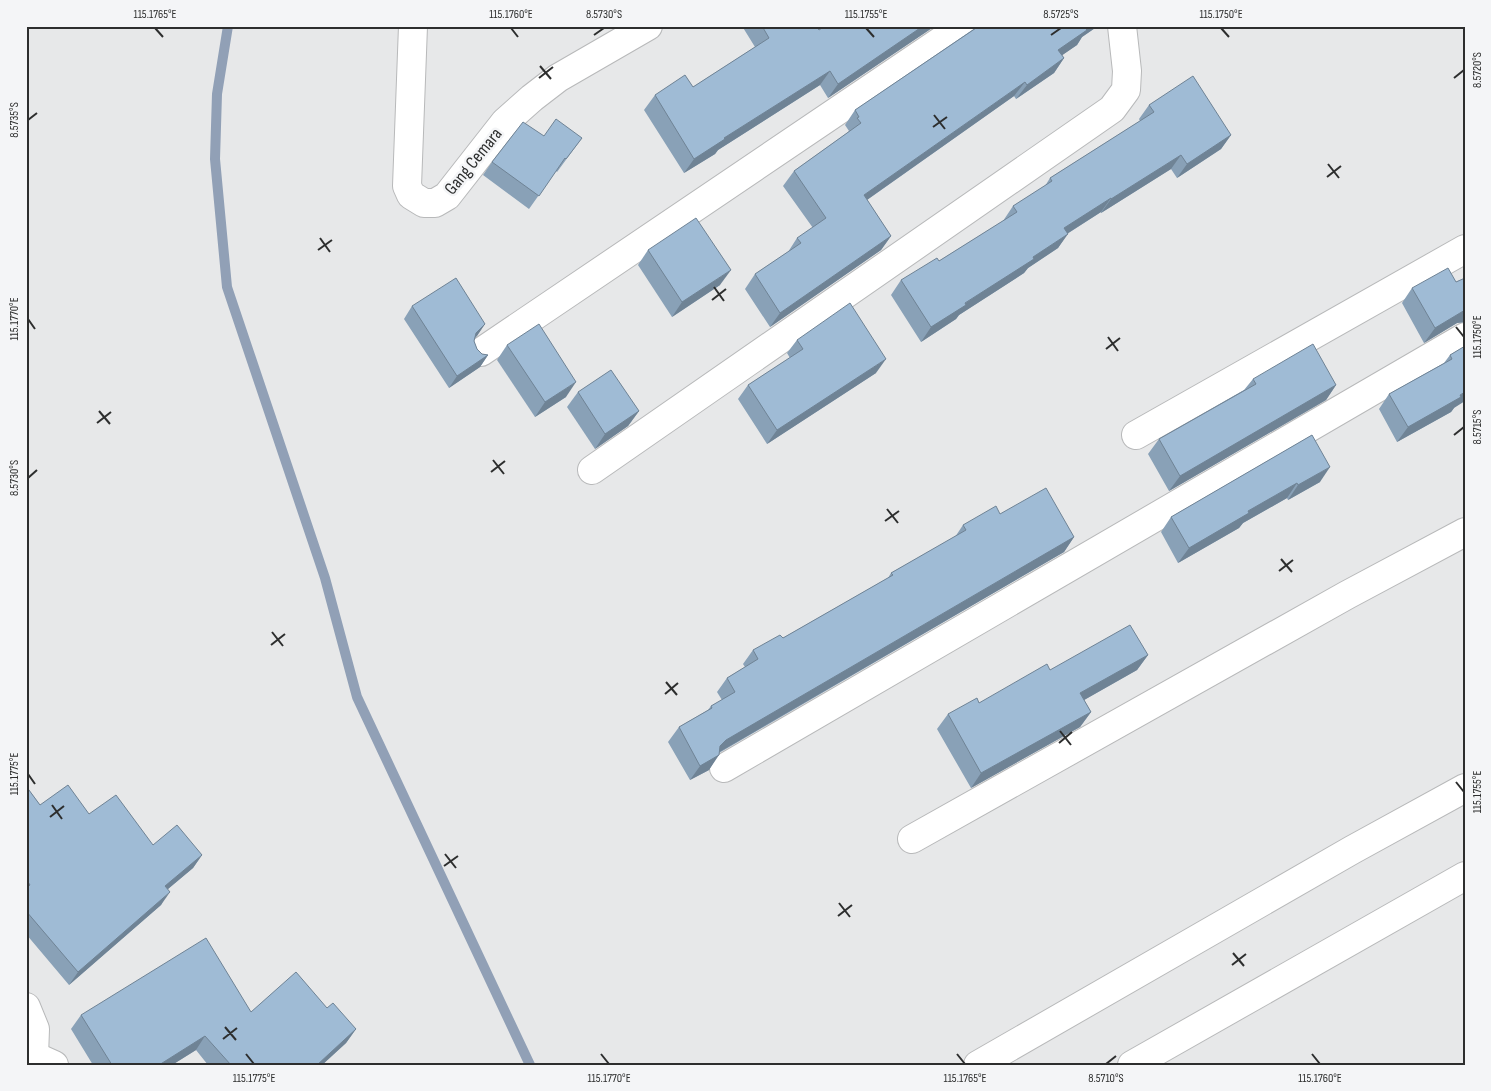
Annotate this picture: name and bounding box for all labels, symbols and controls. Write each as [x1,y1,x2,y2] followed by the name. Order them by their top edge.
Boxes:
[133,7,177,22] text: 115.1765°E
[489,7,533,22] text: 115.1760°E
[586,7,622,22] text: 8.5730°S
[845,7,887,22] text: 115.1755°E
[1043,7,1079,22] text: 8.5725°S
[1199,7,1243,22] text: 115.1750°E
[1470,52,1485,88] text: 8.5720°S
[7,102,22,138] text: 8.5735°S
[440,124,507,199] street label: Gang Cemara
[7,297,22,341] text: 115.1770°E
[1470,315,1485,359] text: 115.1750°E
[1470,410,1485,444] text: 8.5715°S
[7,460,22,496] text: 8.5730°S
[7,753,22,795] text: 115.1775°E
[1470,771,1485,813] text: 115.1755°E
[233,1071,275,1086] text: 115.1775°E
[587,1071,631,1086] text: 115.1770°E
[943,1071,987,1086] text: 115.1765°E
[1088,1071,1124,1086] text: 8.5710°S
[1298,1071,1342,1086] text: 115.1760°E

